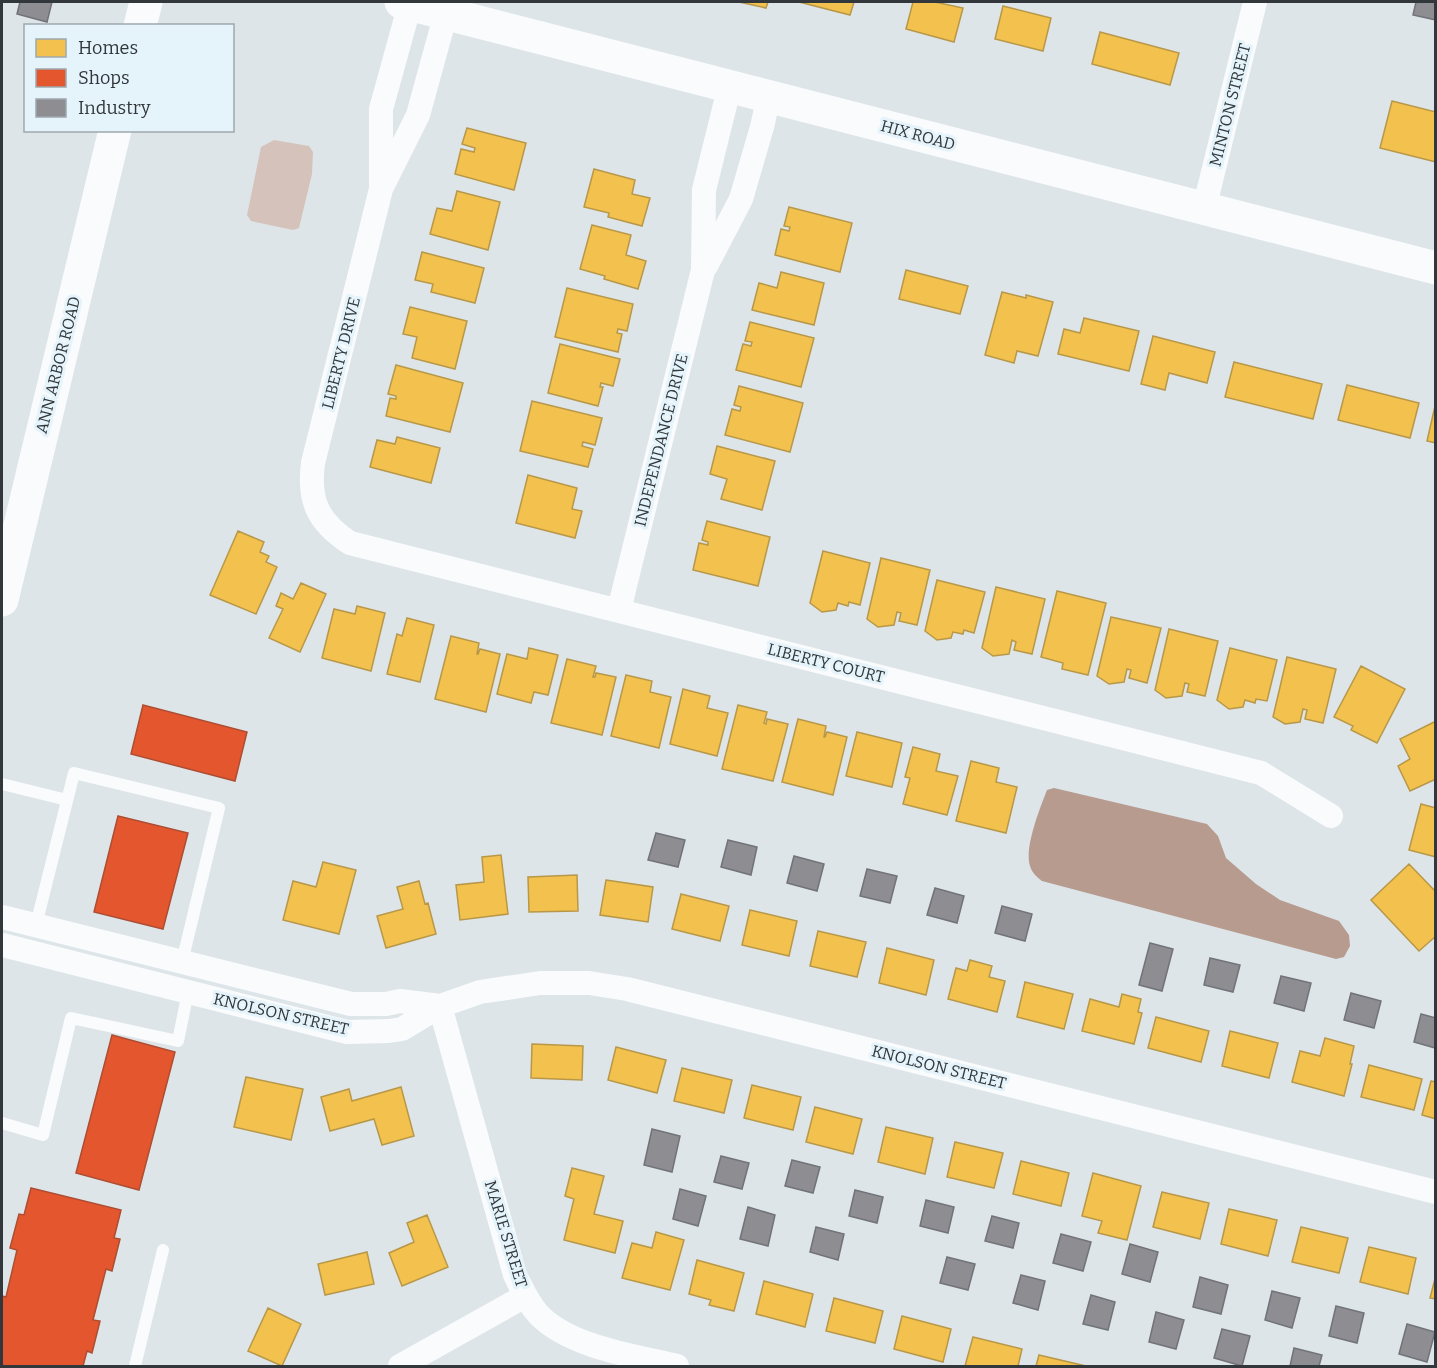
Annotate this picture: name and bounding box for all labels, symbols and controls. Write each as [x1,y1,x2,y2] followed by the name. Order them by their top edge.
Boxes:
[24,24,234,132] legend
[78,37,138,59] text: Homes
[1206,42,1254,168] street label: MINTON STREET
[78,67,130,89] text: Shops
[78,97,151,119] text: Industry
[879,116,957,154] street label: HIX ROAD
[32,295,84,435] street label: ANN ARBOR ROAD
[318,295,364,411] street label: LIBERTY DRIVE
[630,352,692,528] street label: INDEPENDANCE DRIVE
[765,639,887,687] street label: LIBERTY COURT
[212,989,350,1039] street label: KNOLSON STREET
[870,1041,1008,1093] street label: KNOLSON STREET
[481,1178,531,1290] street label: MARIE STREET

